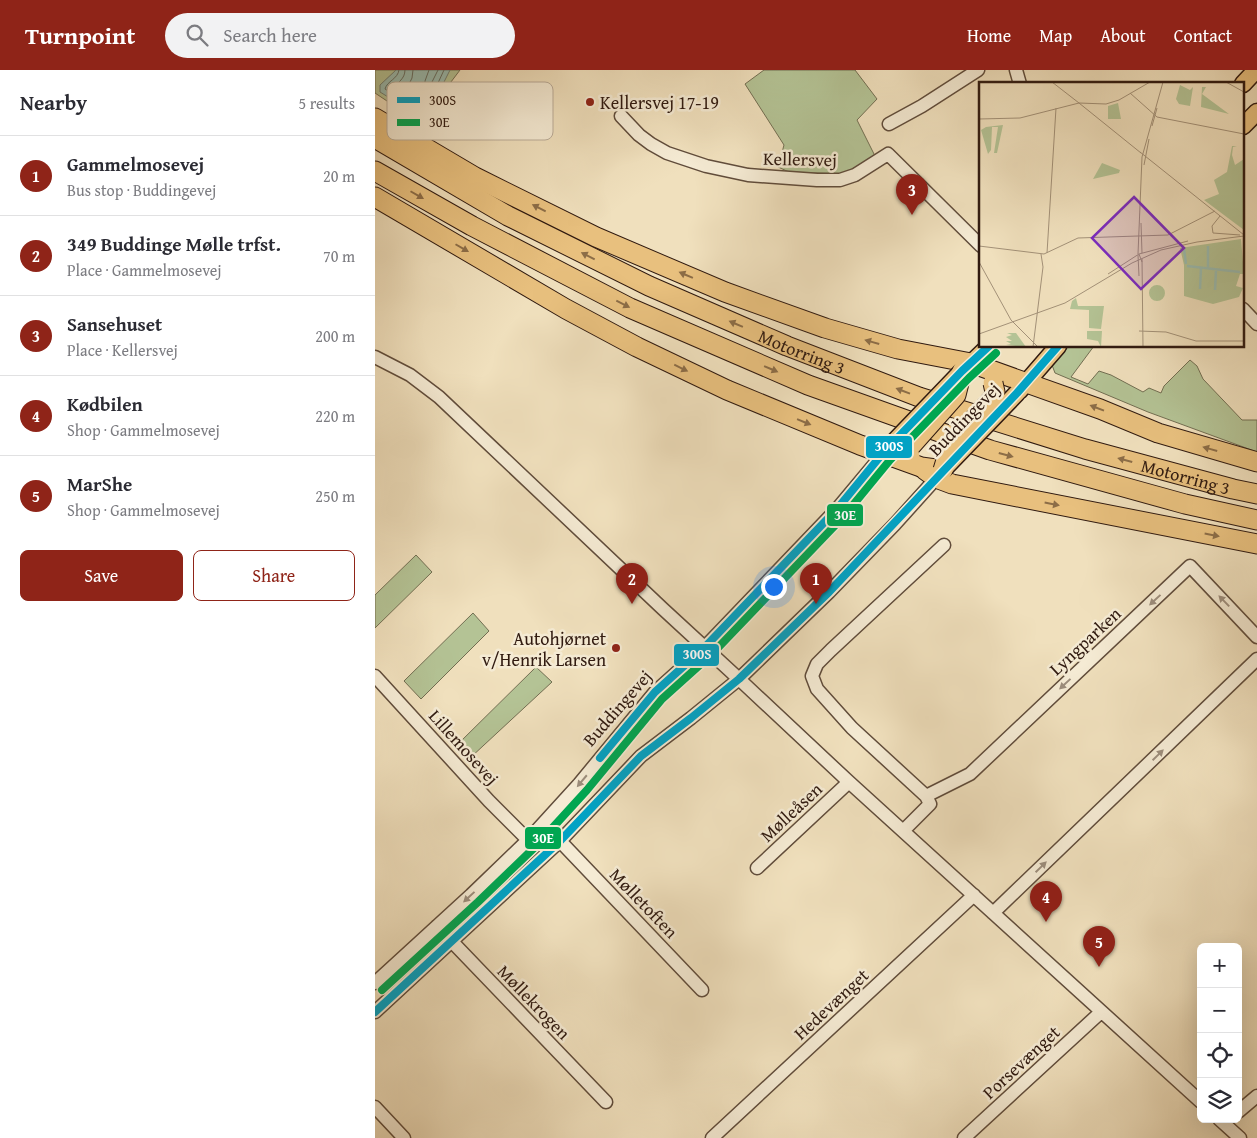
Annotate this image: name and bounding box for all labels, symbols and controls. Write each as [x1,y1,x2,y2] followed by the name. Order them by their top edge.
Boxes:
[165,13,515,58] search box
[25,18,135,53] text: Turnpoint
[183,21,211,49] icon: search
[223,21,317,49] text: Search here
[967,22,1011,49] text: Home
[1039,22,1072,49] text: Map
[1100,22,1146,49] text: About
[1174,22,1232,49] text: Contact
[387,82,553,140] legend
[979,82,1245,348] inset map
[20,87,87,118] text: Nearby
[600,89,719,116] place label: Kellersvej 17-19
[429,90,456,110] text: 300S
[298,91,355,115] text: 5 results
[584,96,596,108] marker: Kellersvej 17-19
[429,112,450,132] text: 30E
[763,145,837,173] street label: Kellersvej
[67,150,204,178] text: Gammelmosevej
[32,164,40,188] text: 1
[323,164,355,188] text: 20 m
[896,174,928,215] pin: 3
[67,178,216,202] text: Bus stop · Buddingevej
[411,191,424,200] one-way arrow
[531,204,546,212] one-way arrow
[67,230,281,258] text: 349 Buddinge Mølle trfst.
[32,244,40,268] text: 2
[323,244,355,268] text: 70 m
[455,244,470,252] one-way arrow
[581,252,596,260] one-way arrow
[67,258,222,282] text: Place · Gammelmosevej
[679,271,694,279] one-way arrow
[615,300,630,308] one-way arrow
[67,310,162,338] text: Sansehuset
[728,320,743,328] one-way arrow
[754,322,849,381] street label: Motorring 3
[32,324,40,348] text: 3
[315,324,355,348] text: 200 m
[67,338,178,362] text: Place · Kellersvej
[865,338,880,346] one-way arrow
[674,364,688,372] one-way arrow
[764,366,778,374] one-way arrow
[922,376,1006,462] street label: Buddingevej
[895,387,910,395] one-way arrow
[67,390,143,418] text: Kødbilen
[32,404,40,428] text: 4
[315,404,355,428] text: 220 m
[1089,404,1104,412] one-way arrow
[67,418,220,442] text: Shop · Gammelmosevej
[797,418,811,426] one-way arrow
[865,435,913,459] line badge: 300S
[874,436,904,456] text: 300S
[1203,444,1218,452] one-way arrow
[999,451,1014,459] one-way arrow
[1138,451,1233,501] street label: Motorring 3
[1118,455,1133,463] one-way arrow
[67,470,132,498] text: MarShe
[32,484,40,508] text: 5
[315,484,355,508] text: 250 m
[67,498,220,522] text: Shop · Gammelmosevej
[1044,500,1060,508] one-way arrow
[826,503,864,527] line badge: 30E
[834,505,857,525] text: 30E
[1204,531,1219,539] one-way arrow
[20,550,183,601] button: Save
[193,550,355,601] button: Share
[616,563,648,604] pin: 2
[800,563,832,604] pin: 1
[761,574,787,600] your location
[1149,594,1161,606] one-way arrow
[1218,596,1230,608] one-way arrow
[1043,601,1127,681] street label: Lyngparken
[482,625,607,673] place label: Autohjørnet v/Henrik Larsen
[610,642,622,654] marker: Autohjørnet v/Henrik Larsen
[673,643,720,667] line badge: 300S
[682,644,712,664] text: 300S
[576,664,658,752] street label: Buddingevej
[1060,678,1072,690] one-way arrow
[423,703,505,791] street label: Lillemosevej
[1151,749,1163,761] one-way arrow
[576,774,587,787] one-way arrow
[754,776,828,848] street label: Mølleåsen
[524,826,562,850] line badge: 30E
[532,828,555,848] text: 30E
[603,862,685,944] street label: Mølletoften
[1034,862,1046,874] one-way arrow
[1030,881,1062,922] pin: 4
[463,891,475,903] one-way arrow
[1083,926,1115,967] pin: 5
[1197,943,1242,1123] map controls
[1197,943,1242,988] button: +
[491,958,577,1046] street label: Møllekrogen
[787,962,875,1046] street label: Hedevænget
[1197,988,1242,1033] button: −
[976,1018,1066,1105] street label: Porsevænget
[1197,1033,1242,1078] button: locate
[1197,1078,1242,1123] button: layers

